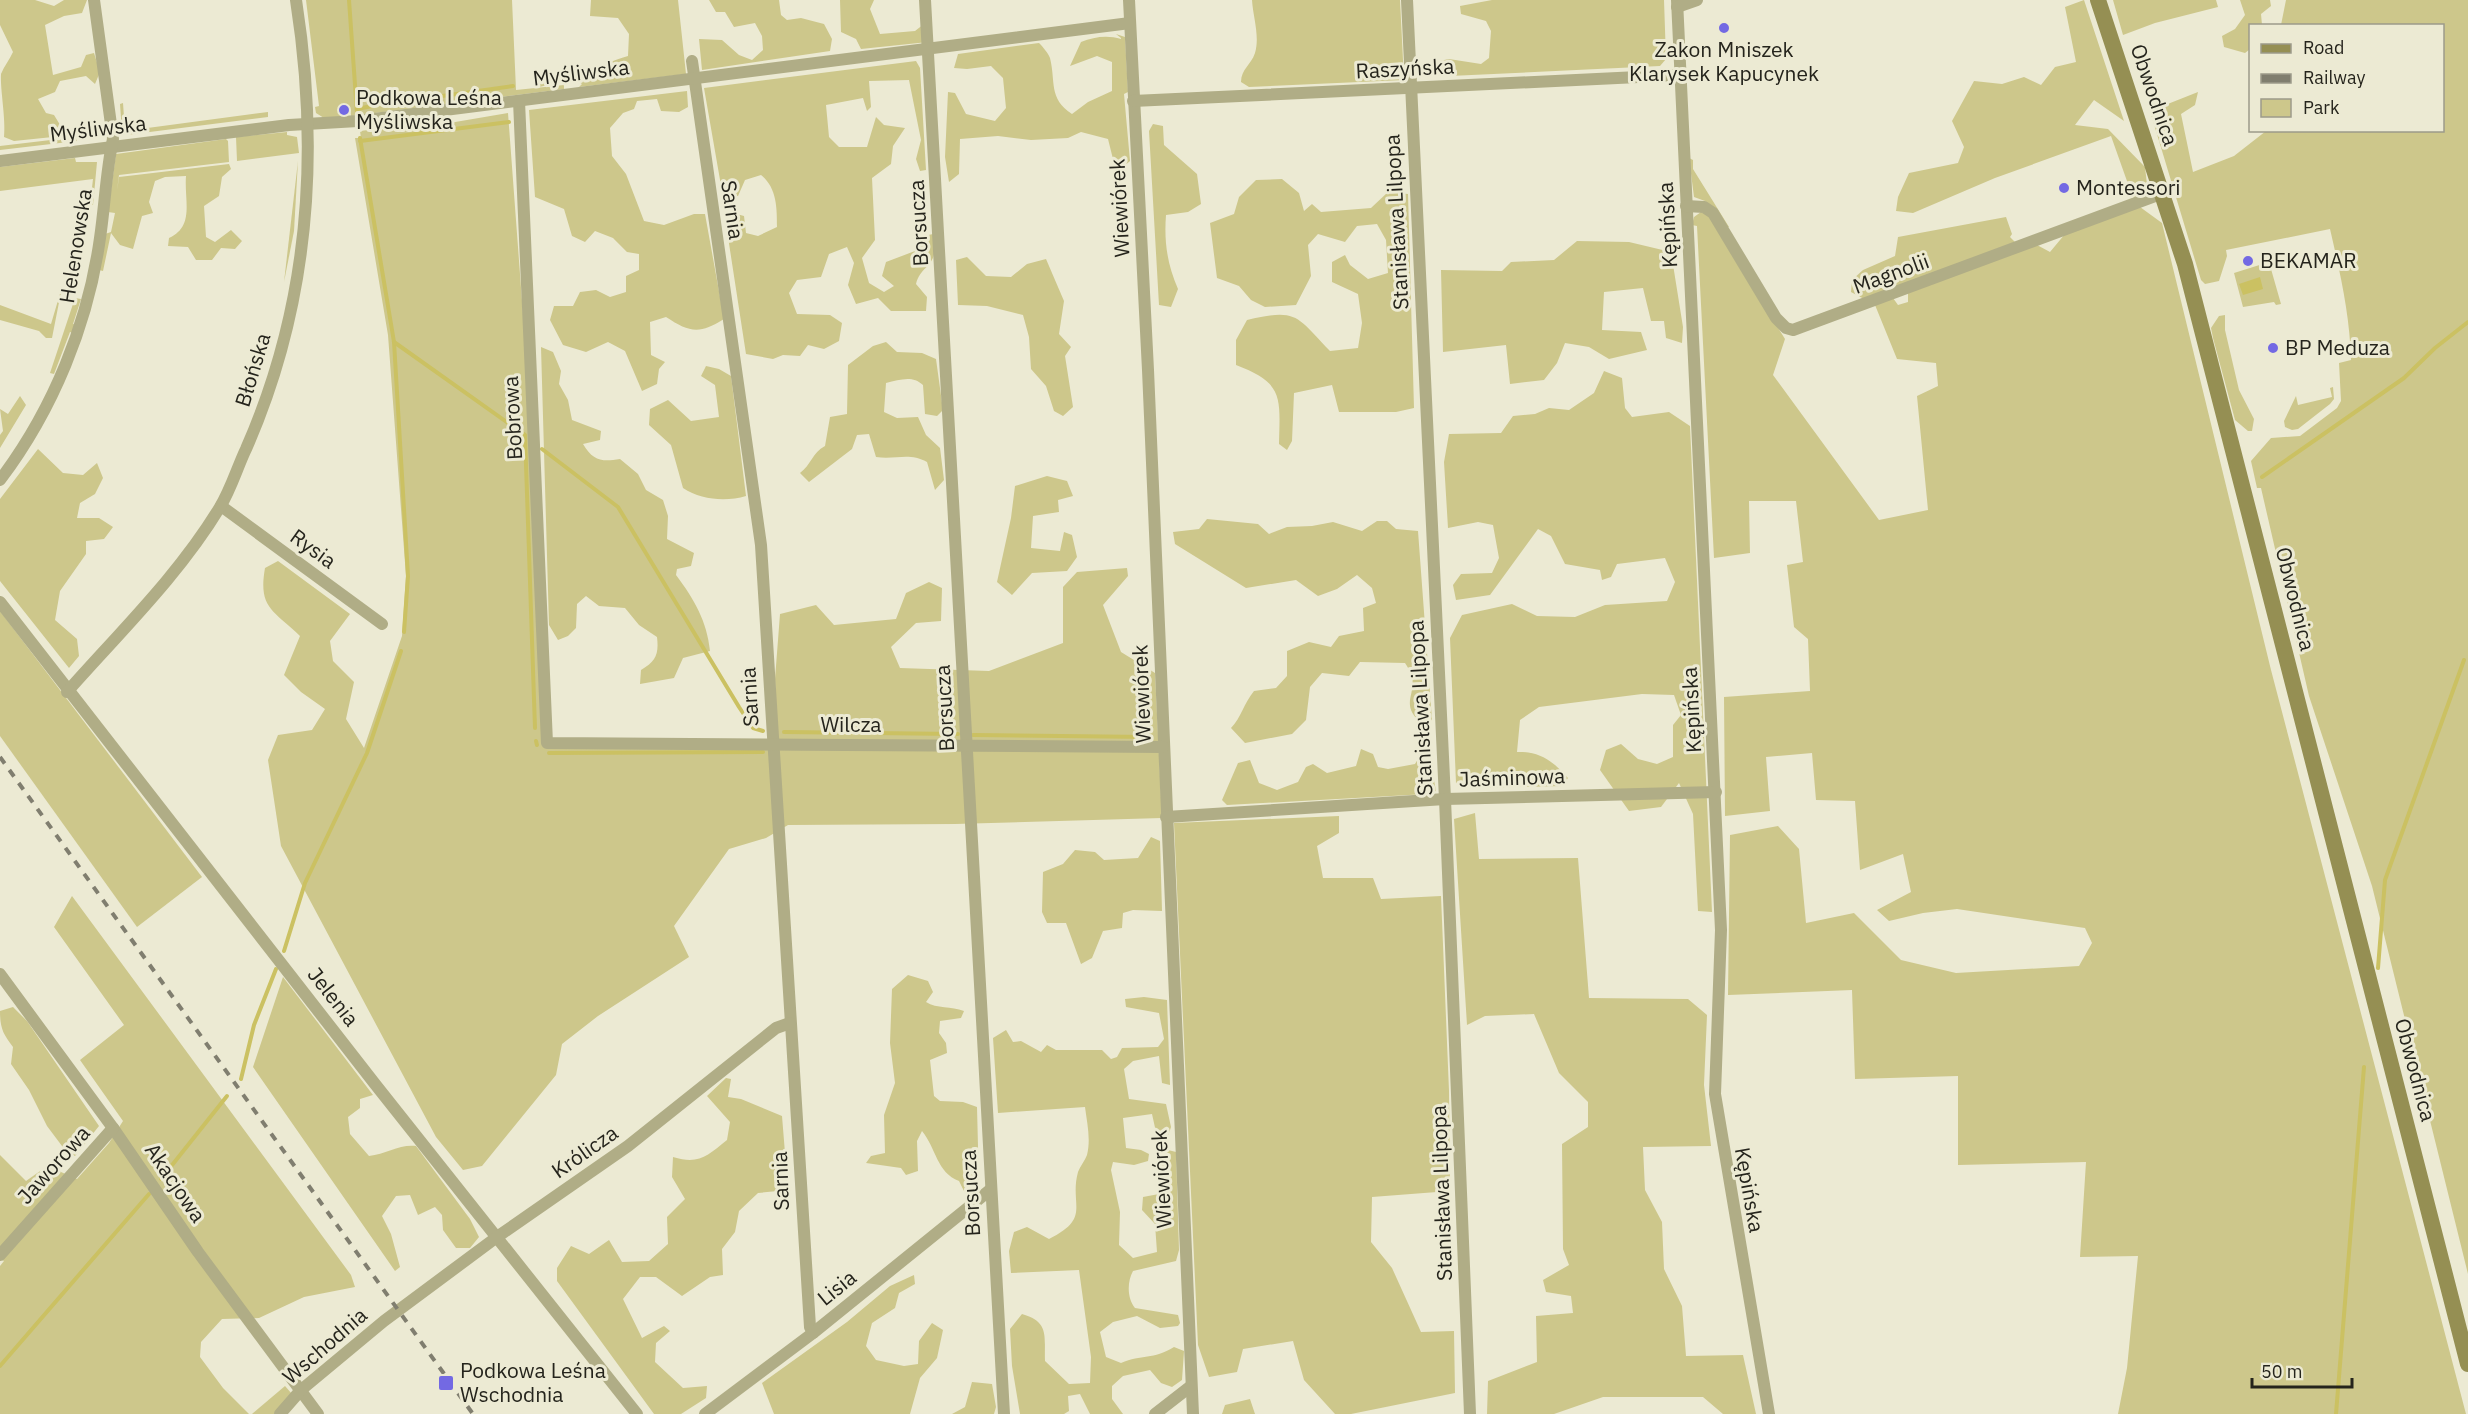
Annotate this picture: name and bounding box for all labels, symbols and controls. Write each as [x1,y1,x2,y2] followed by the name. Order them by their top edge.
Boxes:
[1717,21,1731,35] marker: Zakon Mniszek Klarysek Kapucynek
[2249,24,2444,132] legend
[1629,35,1819,87] place label: Zakon Mniszek Klarysek Kapucynek
[2303,36,2344,59] text: Road
[2124,40,2185,149] street label: Obwodnica
[1355,51,1455,85] street label: Raszyńska
[531,52,631,92] street label: Myśliwska
[2303,66,2365,89] text: Railway
[356,83,502,135] place label: Podkowa Leśna Myśliwska
[2303,96,2340,119] text: Park
[337,103,351,117] marker: Podkowa Leśna Myśliwska
[48,108,148,148] street label: Myśliwska
[1377,133,1415,311] street label: Stanisława Lilpopa
[1102,158,1136,258] street label: Wiewiórek
[2076,173,2181,201] place label: Montessori
[715,178,751,241] street label: Sarnia
[902,179,934,267] street label: Borsucza
[1651,181,1683,269] street label: Kępińska
[2057,181,2071,195] marker: Montessori
[52,187,98,305] street label: Helenowska
[1849,246,1933,300] street label: Magnolii
[2260,246,2357,274] place label: BEKAMAR
[2241,254,2255,268] marker: BEKAMAR
[228,329,276,410] street label: Błońska
[2285,333,2390,361] place label: BP Meduza
[2266,341,2280,355] marker: BP Meduza
[496,375,528,461] street label: Bobrowa
[285,522,342,574] street label: Rysia
[2270,544,2322,654] street label: Obwodnica
[1401,619,1439,797] street label: Stanisława Lilpopa
[1125,644,1157,744] street label: Wiewiórek
[928,664,960,752] street label: Borsucza
[1675,666,1707,754] street label: Kępińska
[733,667,765,728] street label: Sarnia
[820,710,882,738] street label: Wilcza
[1458,761,1566,793] street label: Jaśminowa
[302,961,366,1032] street label: Jelenia
[2389,1015,2443,1124] street label: Obwodnica
[1424,1105,1458,1282] street label: Stanisława Lilpopa
[546,1118,623,1184] street label: Królicza
[11,1119,96,1209] street label: Jaworowa
[1144,1129,1178,1229] street label: Wiewiórek
[139,1137,213,1228] street label: Akacjowa
[1729,1145,1771,1235] street label: Kępińska
[954,1149,986,1237] street label: Borsucza
[765,1151,795,1211] street label: Sarnia
[811,1263,862,1311] street label: Lisia
[276,1301,373,1390] street label: Wschodnia
[2252,1351,2352,1389] scale bar
[460,1356,606,1408] place label: Podkowa Leśna Wschodnia
[2261,1360,2303,1383] text: 50 m
[437,1374,455,1392] marker: Podkowa Leśna Wschodnia

